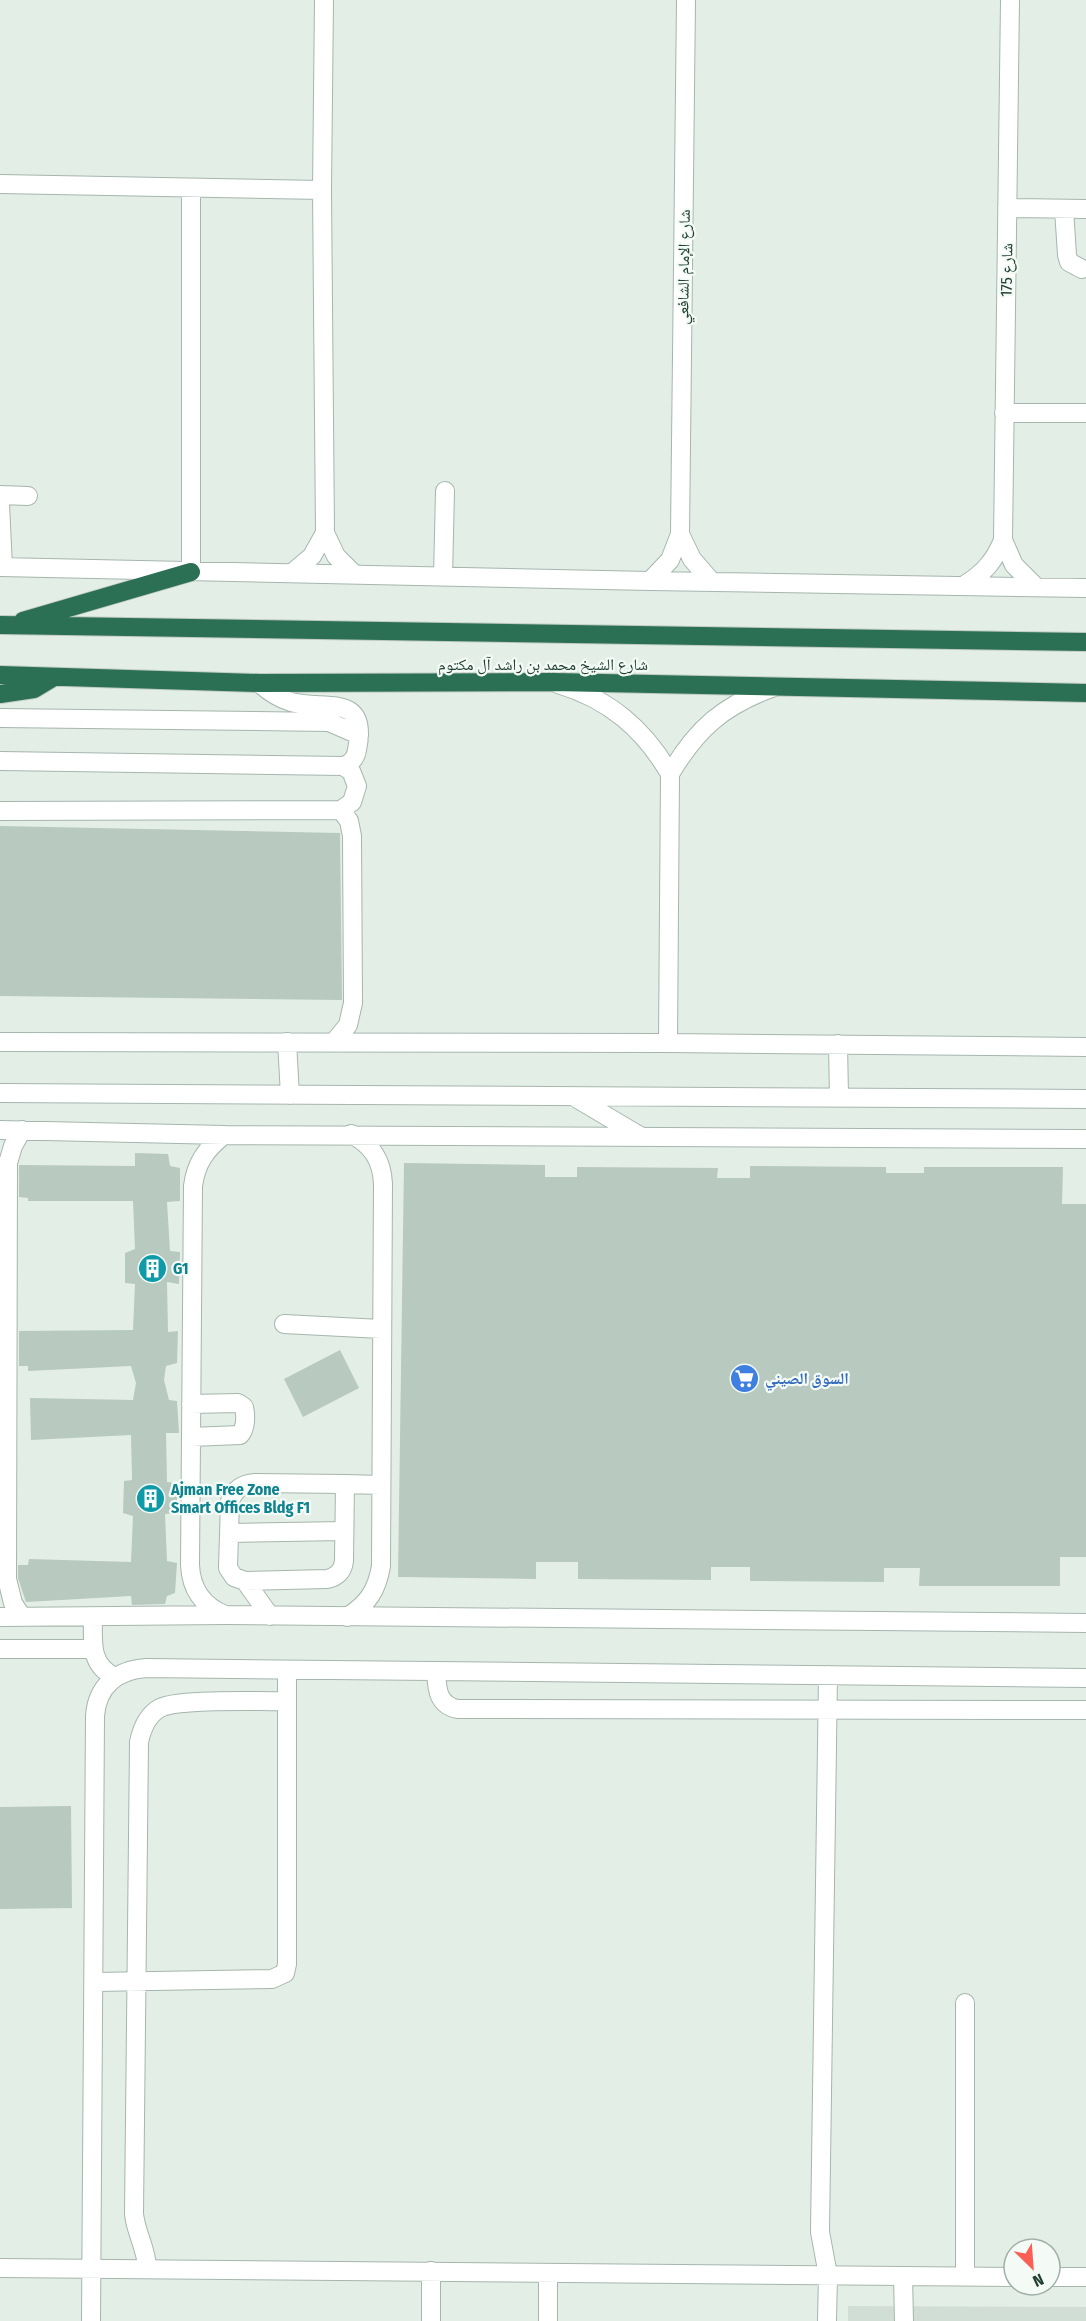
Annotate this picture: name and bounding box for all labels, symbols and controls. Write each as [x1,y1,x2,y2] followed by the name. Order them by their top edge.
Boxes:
[673,209,697,325] street label: شارع الإمام الشافعي
[997,243,1017,297] street label: شارع 175
[438,655,648,675] street label: شارع الشيخ محمد بن راشد آل مكتوم
[136,1252,168,1284] building icon: G1
[173,1259,189,1278] place label: G1
[728,1362,760,1394] supermarket icon: السوق الصيني
[765,1369,849,1391] place label: السوق الصيني
[170,1480,310,1517] place label: Ajman Free Zone Smart Offices Bldg F1
[134,1482,166,1514] building icon: Ajman Free Zone Smart Offices Bldg F1
[1002,2237,1062,2297] north arrow
[1030,2270,1046,2291] text: N

